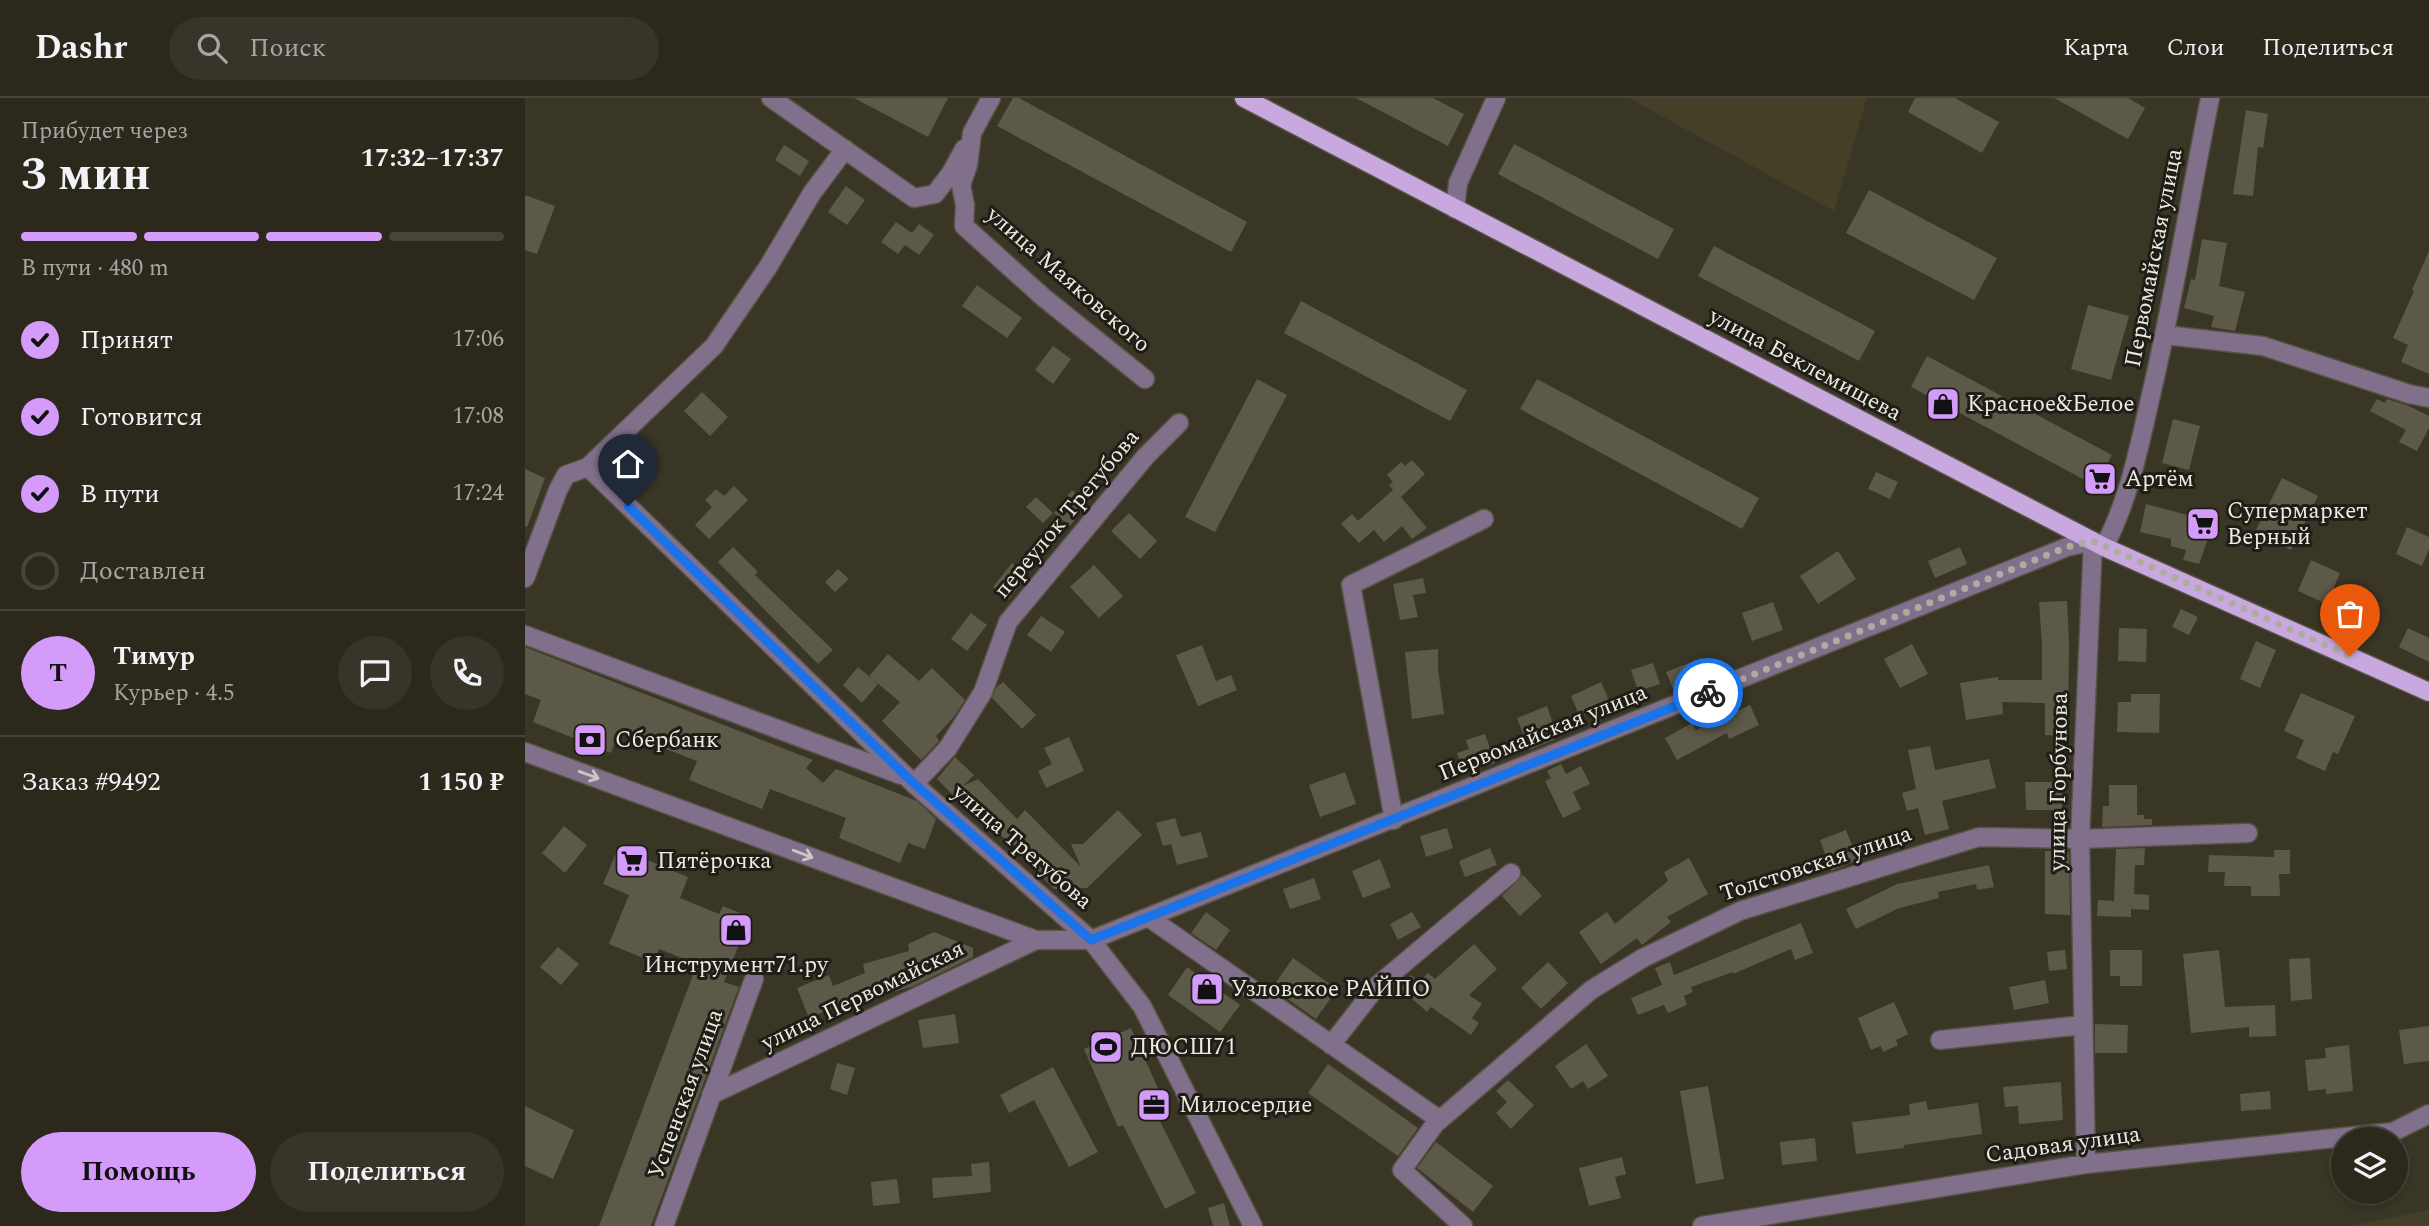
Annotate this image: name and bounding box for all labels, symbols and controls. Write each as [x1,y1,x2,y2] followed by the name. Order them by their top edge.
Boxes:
[169,17,659,80] search box
[35,23,127,73] text: Dashr
[249,28,326,68] text: Поиск
[193,29,231,67] icon: search
[2063,30,2129,66] text: Карта
[2167,30,2224,66] text: Слои
[2262,30,2394,66] text: Поделиться
[21,114,188,149] text: Прибудет через
[360,138,504,178] text: 17:32–17:37
[21,140,151,210] text: 3 мин
[2116,146,2192,370] street label: Первомайская улица
[977,198,1158,362] street label: улица Маяковского
[21,251,169,286] text: В пути · 480 m
[1701,299,1908,431] street label: улица Беклемищева
[80,320,173,360] text: Принят
[21,321,59,359] icon: check
[452,322,504,357] text: 17:06
[1924,385,1962,423] shop icon: Красное&Белое
[1967,387,2135,422] place label: Красное&Белое
[80,397,203,437] text: Готовится
[21,398,59,436] icon: check
[452,399,504,434] text: 17:08
[985,422,1149,606] street label: переулок Трегубова
[598,434,658,506] pin
[609,445,647,483] icon: home
[2081,460,2119,498] supermarket icon: Артём
[2125,462,2194,497] place label: Артём
[80,474,160,514] text: В пути
[21,475,59,513] icon: check
[452,476,504,511] text: 17:24
[2227,494,2368,555] place label: Супермаркет Верный
[2184,505,2222,543] supermarket icon: Супермаркет Верный
[80,551,206,591] text: Доставлен
[2320,584,2380,656] pin
[2331,595,2369,633] icon: bag
[113,636,195,676] text: Тимур
[338,636,412,710] button: chat
[430,636,504,710] button: phone
[49,653,67,693] text: Т
[1673,658,1743,728] courier
[1689,674,1727,712] icon: bike
[1433,675,1653,791] street label: Первомайская улица
[113,676,235,711] text: Курьер · 4.5
[2040,692,2078,873] street label: улица Горбунова
[571,721,609,759] bank icon: Сбербанк
[615,723,719,758] place label: Сбербанк
[21,762,160,802] text: Заказ #9492
[418,762,504,802] text: 1 150 ₽
[578,770,600,782] one-way arrow
[943,775,1100,918] street label: улица Трегубова
[1716,816,1916,912] street label: Толстовская улица
[613,842,651,880] supermarket icon: Пятёрочка
[657,844,772,879] place label: Пятёрочка
[791,848,813,861] one-way arrow
[717,911,755,949] shop icon: Инструмент71.ру
[755,932,971,1061] street label: улица Первомайская
[644,948,829,983] place label: Инструмент71.ру
[1188,970,1226,1008] shop icon: Узловское РАЙПО
[1231,972,1430,1007] place label: Узловское РАЙПО
[639,1004,733,1184] street label: Успенская улица
[1087,1028,1125,1066] sports icon: ДЮСШ71
[1131,1030,1237,1065] place label: ДЮСШ71
[1135,1086,1173,1124] office icon: Милосердие
[1179,1088,1312,1123] place label: Милосердие
[1983,1117,2143,1173] street label: Садовая улица
[2331,1127,2408,1204] map controls
[2331,1127,2408,1204] button: layers
[21,1132,256,1212] button: Помощь
[270,1132,504,1212] button: Поделиться

